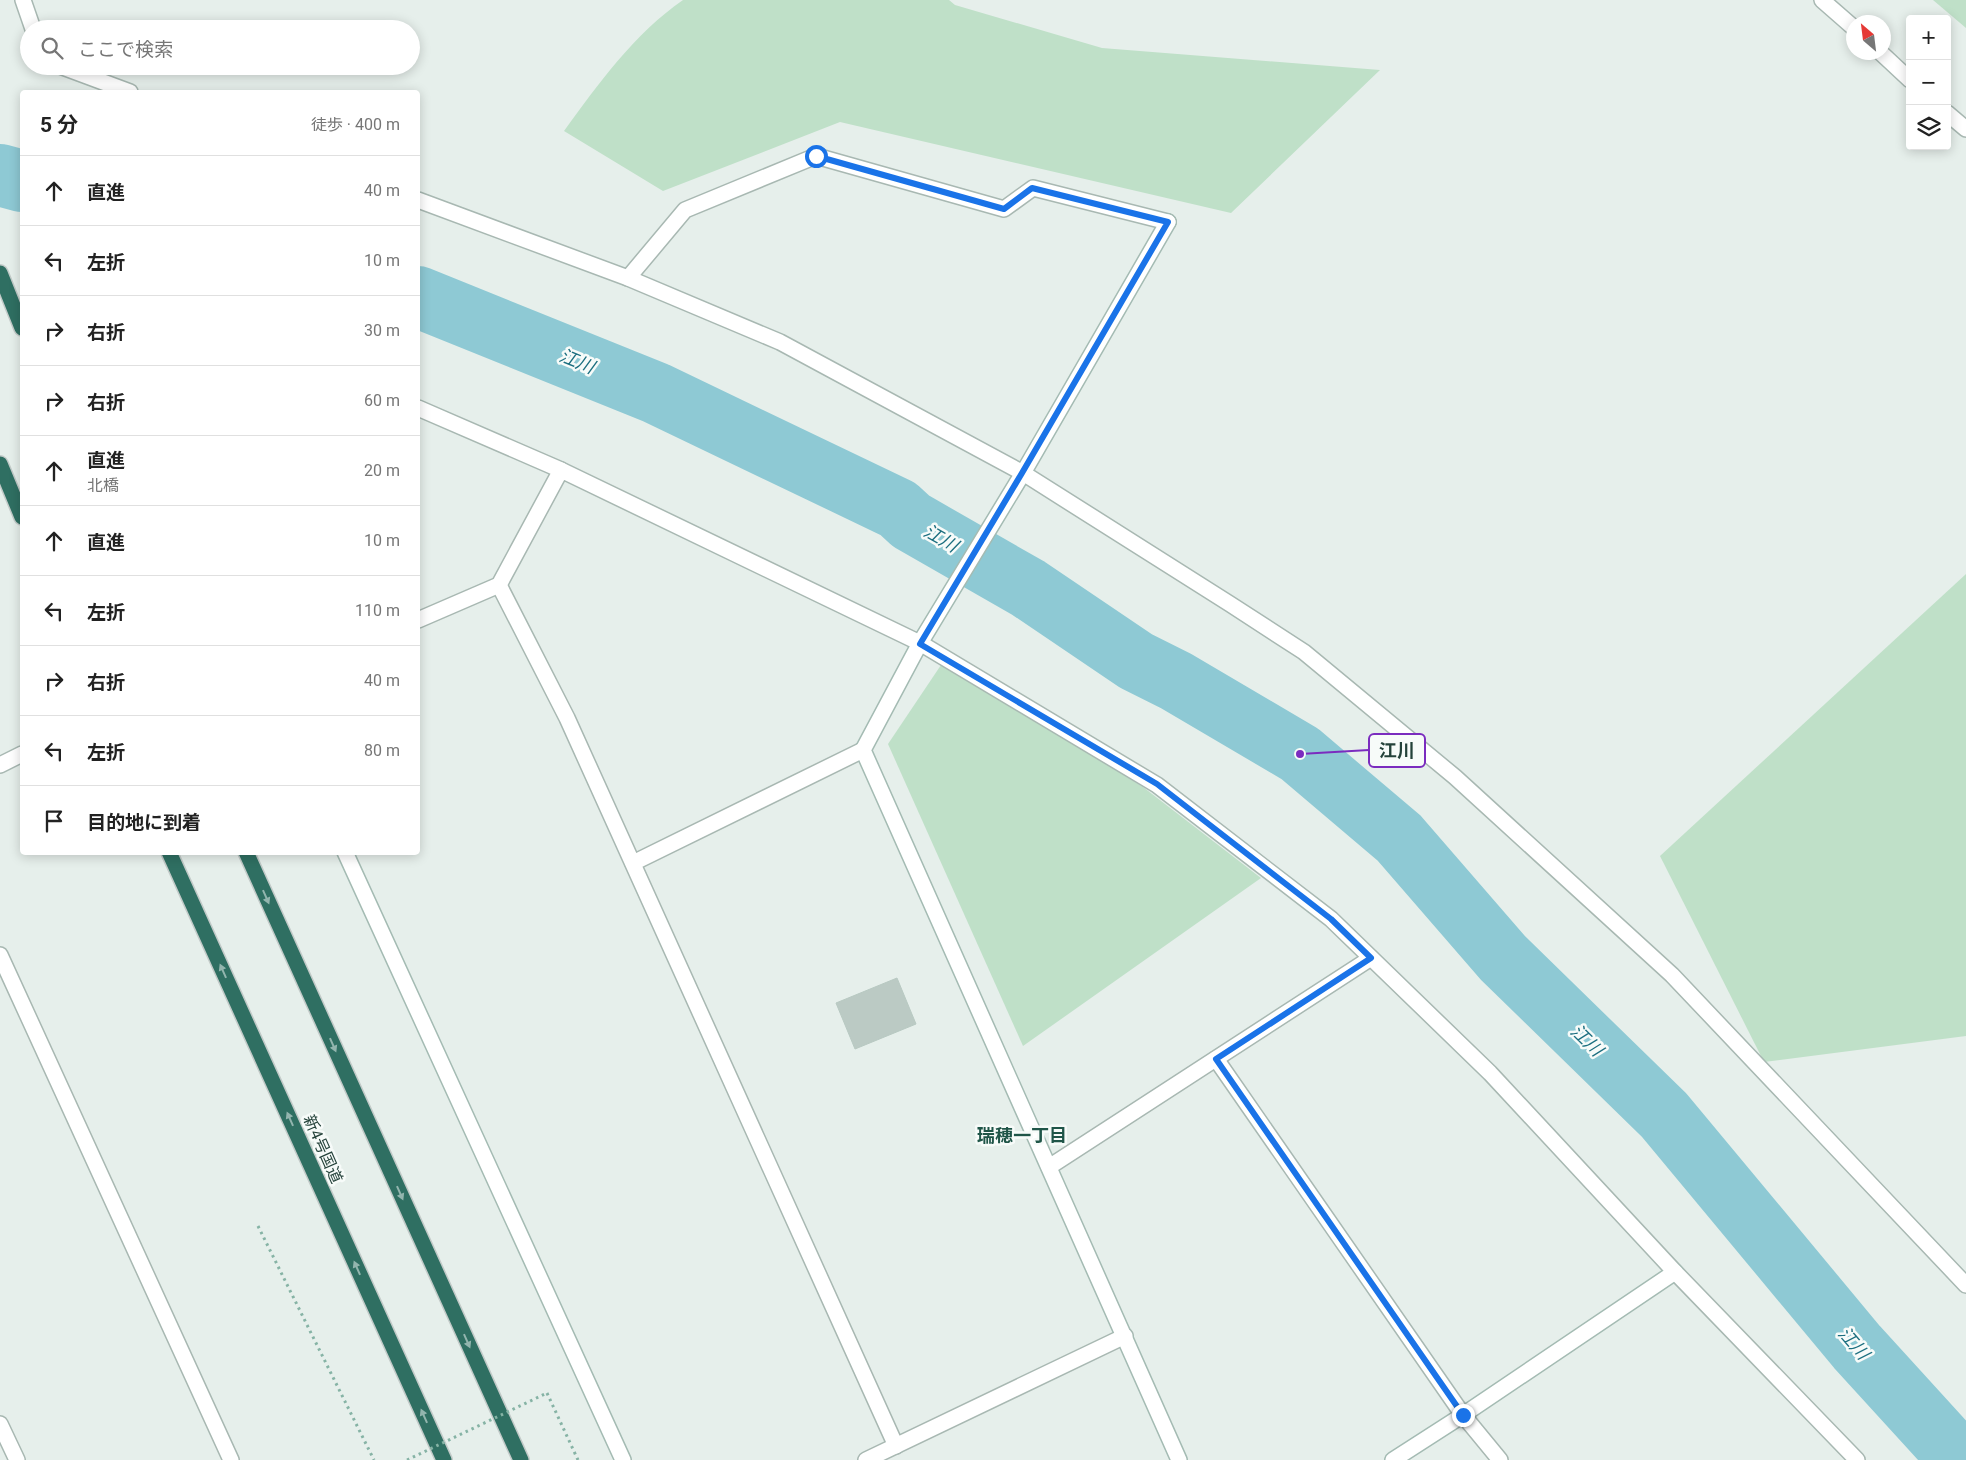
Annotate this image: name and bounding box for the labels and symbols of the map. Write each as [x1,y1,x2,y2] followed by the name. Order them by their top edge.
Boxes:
[1846,15,1891,60] north arrow
[805,145,828,168] route start
[556,345,599,378] water label: 江川
[920,520,964,557] water label: 江川
[1369,734,1425,767] callout: 江川
[1379,740,1415,761] text: 江川
[262,890,270,904] one-way arrow
[219,964,227,978] one-way arrow
[1567,1020,1609,1061] water label: 江川
[329,1038,337,1052] one-way arrow
[286,1112,294,1126] one-way arrow
[299,1112,347,1186] street label: 新4号国道
[977,1125,1067,1146] district label: 瑞穂一丁目
[396,1186,404,1200] one-way arrow
[353,1260,362,1275] one-way arrow
[1834,1323,1875,1365] water label: 江川
[463,1334,471,1348] one-way arrow
[1452,1404,1475,1427] route end
[420,1409,428,1423] one-way arrow

